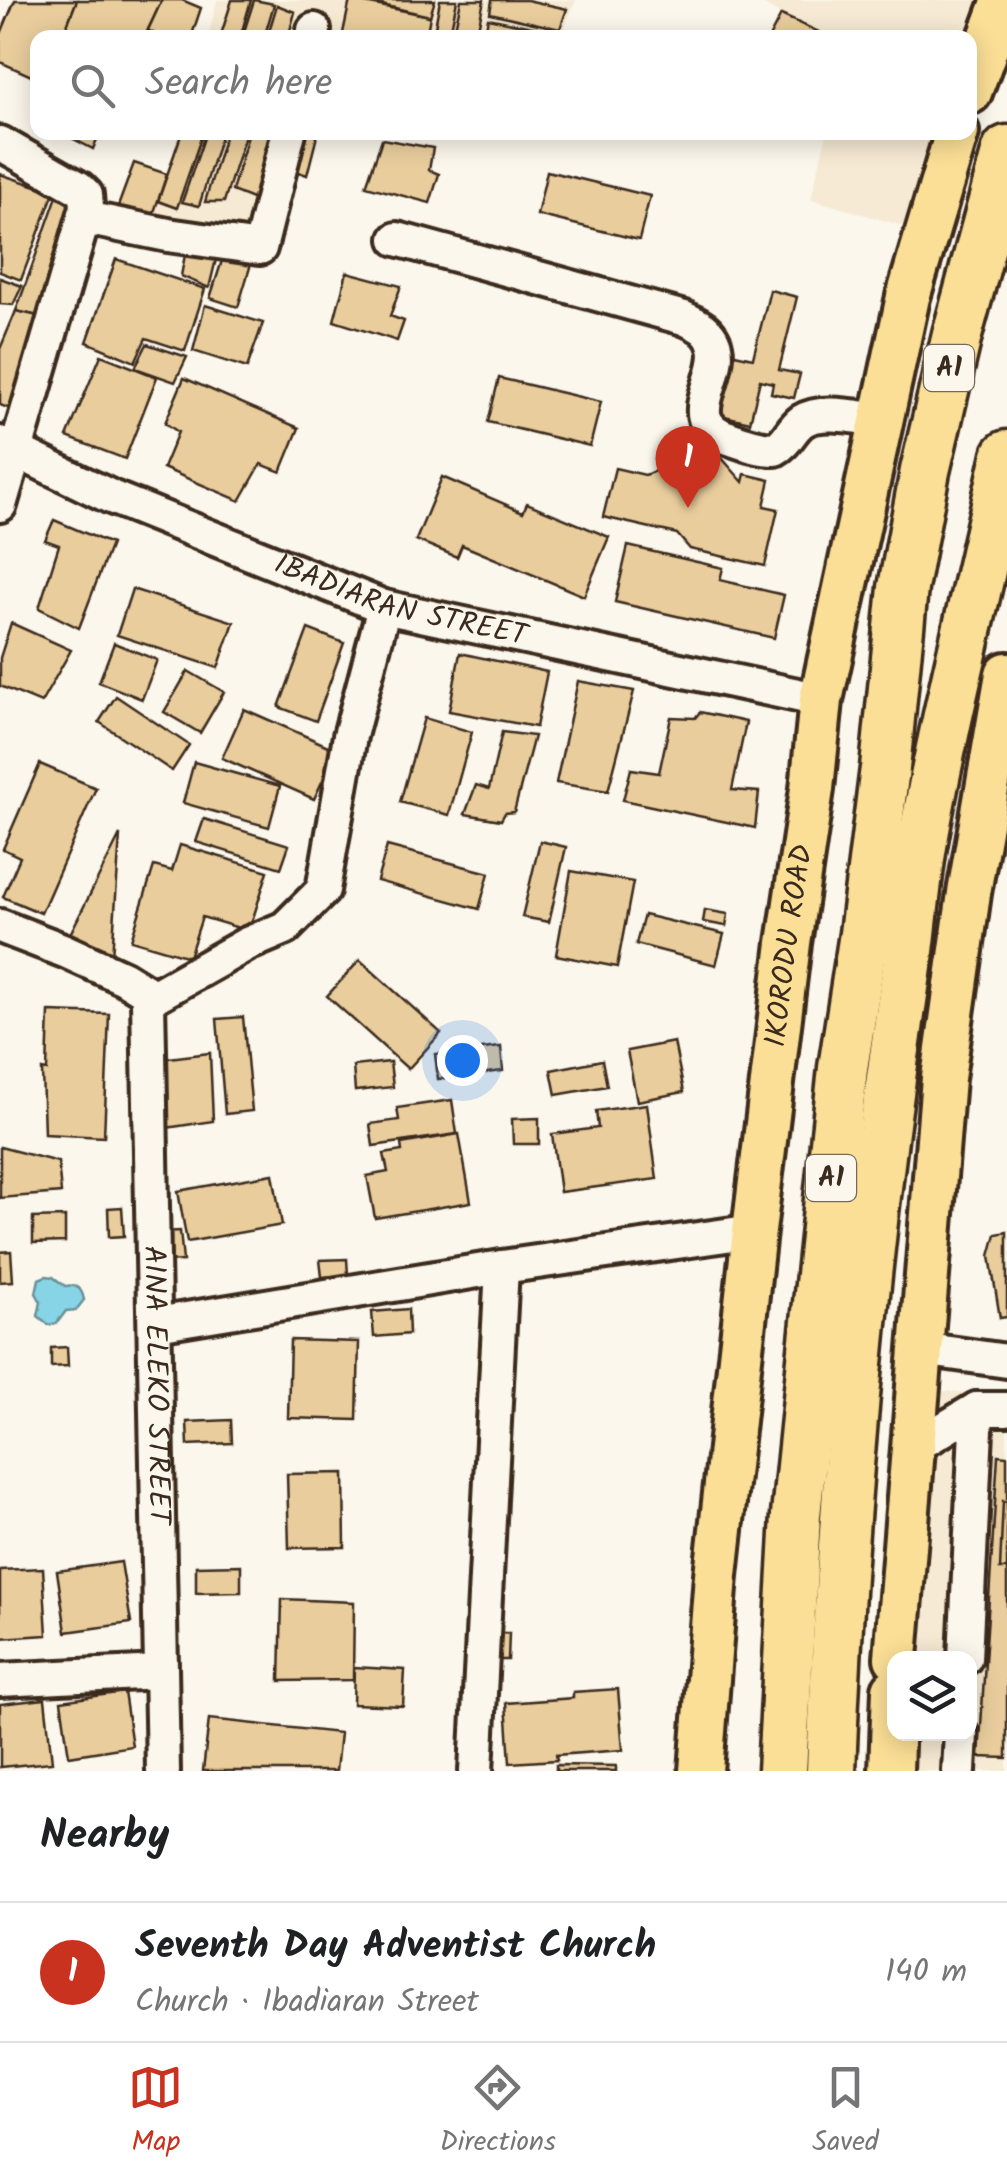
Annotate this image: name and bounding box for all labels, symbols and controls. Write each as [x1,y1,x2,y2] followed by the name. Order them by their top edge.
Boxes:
[30,30,977,140] search box
[145,55,332,115] text: Search here
[65,58,120,113] icon: search
[924,345,974,391] road number: A1
[656,426,720,508] pin: 1
[267,541,534,661] street label: IBADIARAN STREET
[753,841,827,1050] street label: IKORODU ROAD
[437,1035,488,1086] your location
[806,1155,856,1201] road number: A1
[129,1245,182,1528] street label: AINA ELEKO STREET
[887,1651,977,1741] map controls
[887,1651,977,1741] button: layers
[40,1803,169,1870] text: Nearby
[135,1917,656,1977] text: Seventh Day Adventist Church
[68,1947,77,1998] text: 1
[885,1947,967,1998] text: 140 m
[135,1977,479,2028] text: Church · Ibadiaran Street
[128,2060,183,2165] tab: Map
[440,2060,556,2165] tab: Directions
[812,2060,879,2165] tab: Saved

